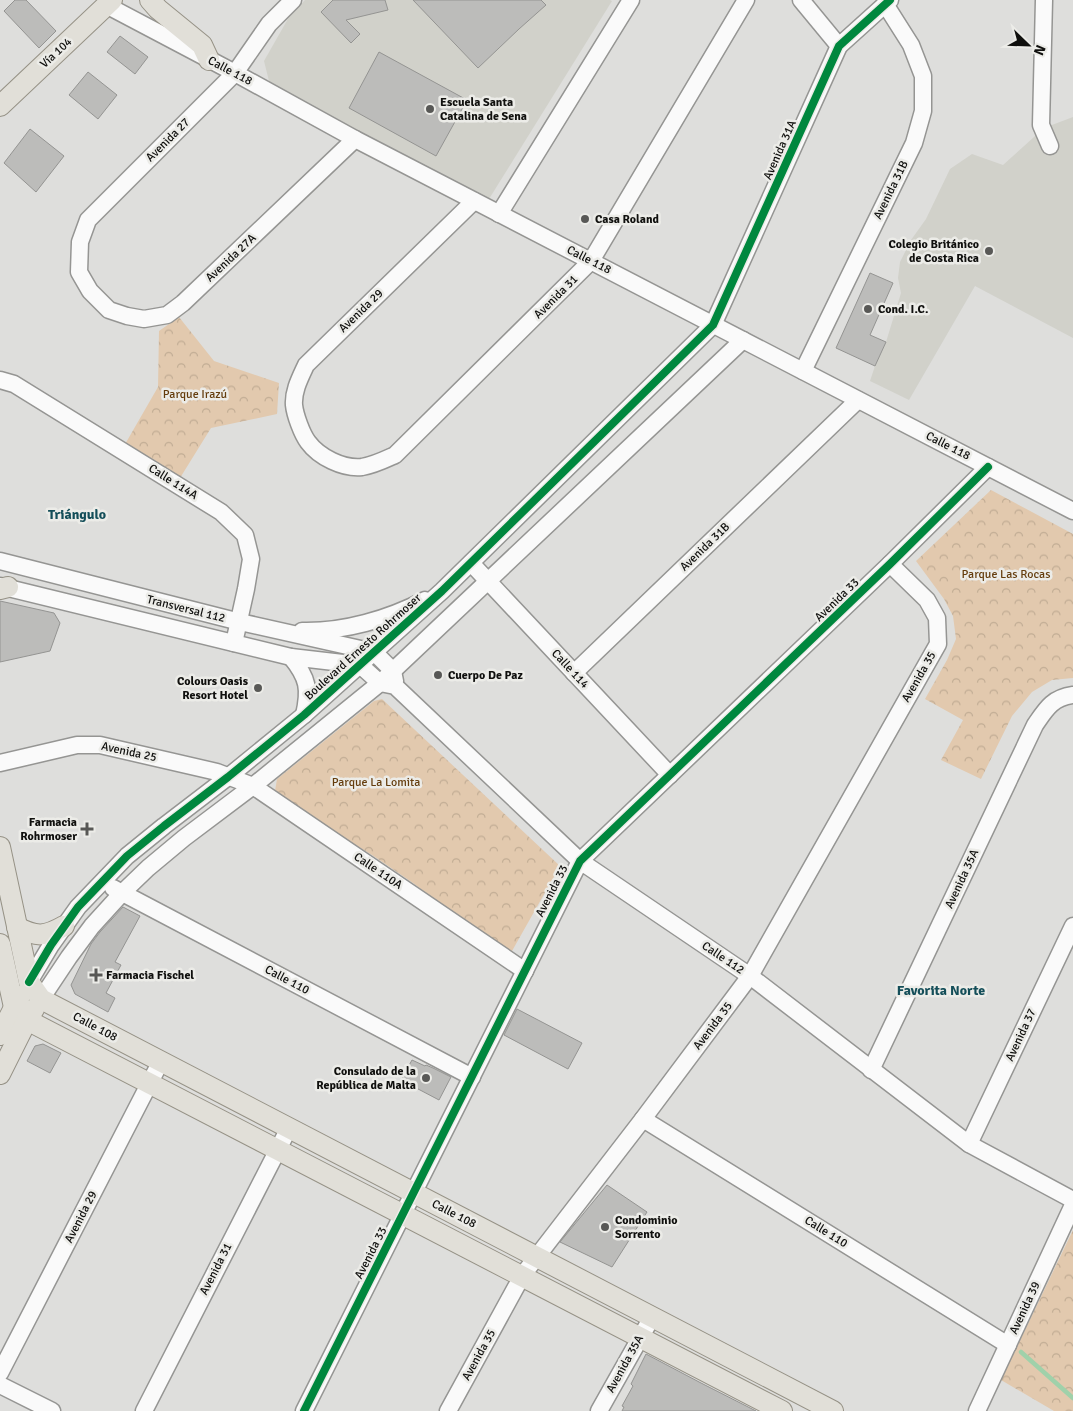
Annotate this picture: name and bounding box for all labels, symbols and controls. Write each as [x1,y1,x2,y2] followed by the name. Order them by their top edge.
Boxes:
[1003,20,1053,70] north arrow
[37,34,76,72] street label: Vía 104
[1030,42,1049,58] text: N
[205,53,255,89] street label: Calle 118
[440,95,527,124] place label: Escuela Santa Catalina de Sena
[424,103,436,115] marker: Escuela Santa Catalina de Sena
[143,115,193,165] street label: Avenida 27
[760,117,800,182] street label: Avenida 31A
[870,158,912,222] street label: Avenida 31B
[595,212,660,227] place label: Casa Roland
[579,213,591,225] marker: Casa Roland
[203,230,260,285] street label: Avenida 27A
[889,237,979,266] place label: Colegio Británico de Costa Rica
[564,242,614,278] street label: Calle 118
[983,245,995,257] marker: Colegio Británico de Costa Rica
[531,272,581,322] street label: Avenida 31
[336,286,386,336] street label: Avenida 29
[878,302,928,317] place label: Cond. I.C.
[862,303,874,315] marker: Cond. I.C.
[163,387,227,402] park label: Parque Irazú
[923,428,973,464] street label: Calle 118
[146,461,201,503] street label: Calle 114A
[48,506,106,523] district label: Triángulo
[677,520,733,574] street label: Avenida 31B
[962,567,1050,582] park label: Parque Las Rocas
[812,575,862,625] street label: Avenida 33
[302,590,425,703] street label: Boulevard Ernesto Rohrmoser
[145,592,227,626] street label: Transversal 112
[548,646,592,692] street label: Calle 114
[898,649,940,705] street label: Avenida 35
[448,668,523,683] place label: Cuerpo De Paz
[432,669,444,681] marker: Cuerpo De Paz
[177,674,249,703] place label: Colours Oasis Resort Hotel
[252,682,264,694] marker: Colours Oasis Resort Hotel
[100,739,158,765] street label: Avenida 25
[332,775,420,790] park label: Parque La Lomita
[20,815,77,844] place label: Farmacia Rohrmoser
[81,823,93,835] marker: Farmacia Rohrmoser
[942,846,983,911] street label: Avenida 35A
[351,849,406,893] street label: Calle 110A
[533,863,571,919] street label: Avenida 33
[699,938,747,978] street label: Calle 112
[262,962,312,998] street label: Calle 110
[106,968,194,983] place label: Farmacia Fischel
[90,969,102,981] marker: Farmacia Fischel
[897,982,985,999] district label: Favorita Norte
[690,999,736,1053] street label: Avenida 35
[1002,1006,1040,1064] street label: Avenida 37
[70,1009,120,1045] street label: Calle 108
[316,1064,416,1093] place label: Consulado de la República de Malta
[420,1072,432,1084] marker: Consulado de la República de Malta
[62,1189,100,1245] street label: Avenida 29
[429,1196,479,1232] street label: Calle 108
[615,1213,677,1242] place label: Condominio Sorrento
[802,1213,850,1251] street label: Calle 110
[599,1221,611,1233] marker: Condominio Sorrento
[352,1225,390,1281] street label: Avenida 33
[197,1241,235,1297] street label: Avenida 31
[1006,1279,1044,1337] street label: Avenida 39
[459,1327,499,1383] street label: Avenida 35
[603,1332,647,1395] street label: Avenida 35A

